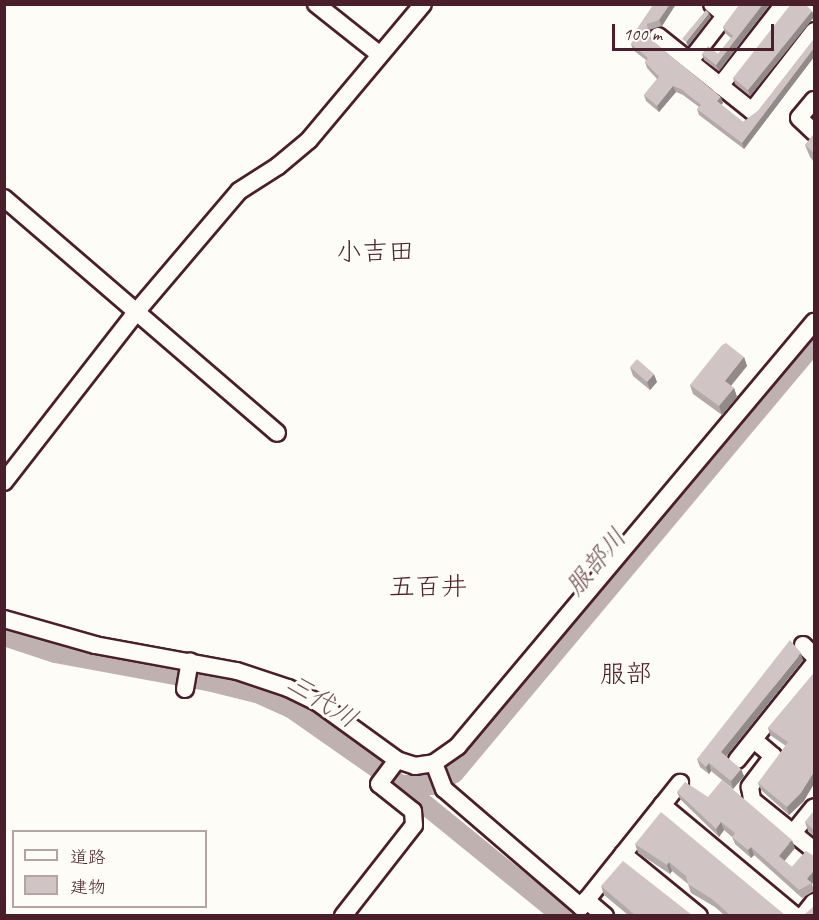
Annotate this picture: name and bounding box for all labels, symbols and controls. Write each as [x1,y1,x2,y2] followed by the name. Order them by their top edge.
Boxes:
[615,12,777,50] scale bar
[623,23,662,45] text: 100 m
[336,236,414,268] district label: 小吉田
[559,522,633,602] water label: 服部川
[389,571,467,603] district label: 五百井
[600,658,652,690] district label: 服部
[281,667,363,735] water label: 三代川
[12,830,207,908] legend
[70,846,106,868] text: 道路
[70,876,106,898] text: 建物

